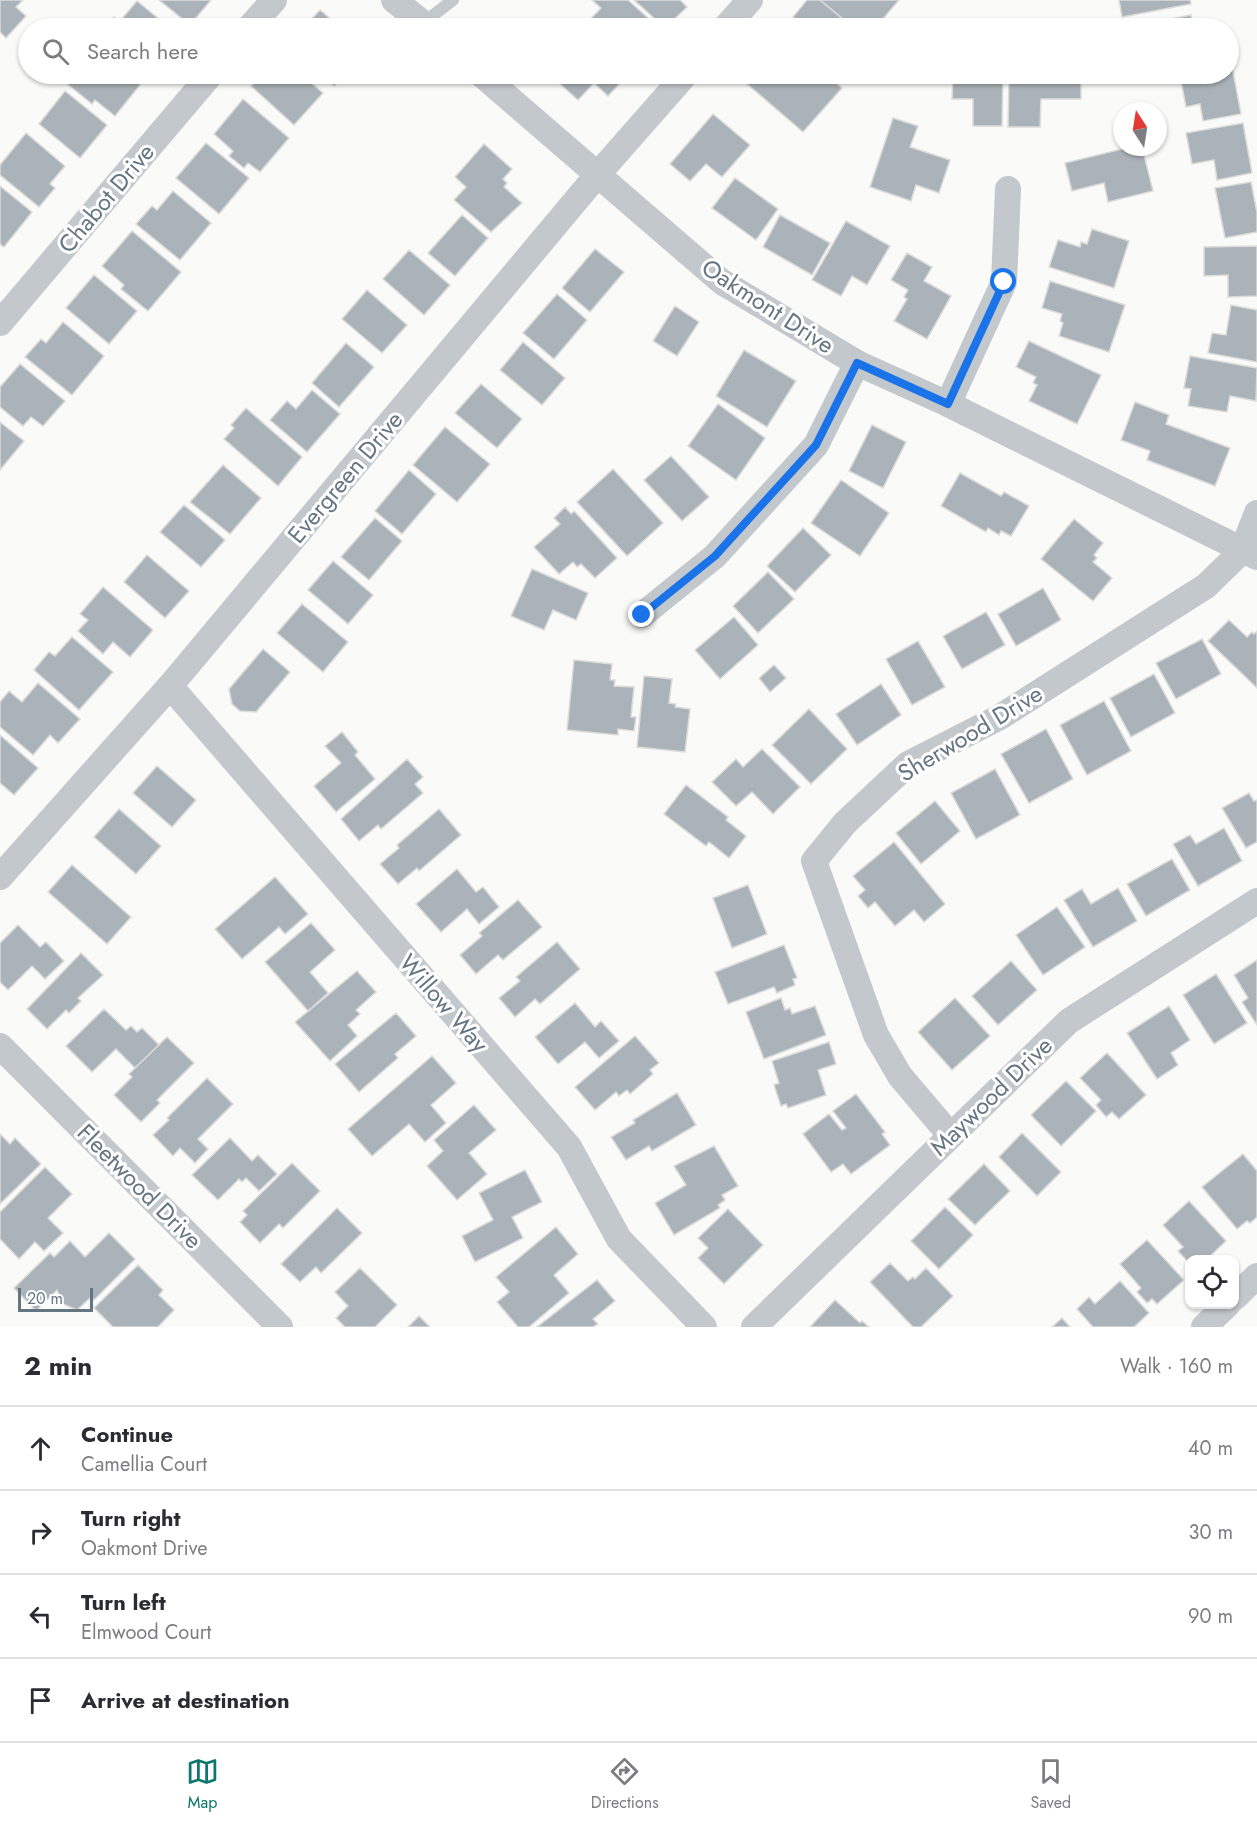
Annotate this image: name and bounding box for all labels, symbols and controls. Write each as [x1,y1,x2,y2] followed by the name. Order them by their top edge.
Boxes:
[18,18,1239,84] search box
[39,35,72,68] icon: search
[87,35,198,67] text: Search here
[1113,102,1167,156] north arrow
[50,136,162,260] street label: Chabot Drive
[695,250,841,362] street label: Oakmont Drive
[990,268,1016,294] route start
[279,403,411,551] street label: Evergreen Drive
[628,601,654,627] route end
[891,676,1049,790] street label: Sherwood Drive
[391,946,497,1060] street label: Willow Way
[922,1028,1060,1164] street label: Maywood Drive
[69,1115,211,1257] street label: Fleetwood Drive
[1185,1255,1239,1309] map controls
[1185,1255,1239,1309] button: locate
[18,1285,93,1312] scale bar
[27,1287,63,1310] text: 20 m
[24,1347,92,1385] text: 2 min
[1120,1352,1233,1381] text: Walk · 160 m
[81,1418,173,1450] text: Continue
[24,1432,57,1465] icon: ahead
[1188,1434,1233,1463] text: 40 m
[81,1450,207,1479] text: Camellia Court
[81,1502,181,1534] text: Turn right
[24,1516,57,1549] icon: right
[1188,1518,1233,1547] text: 30 m
[81,1534,208,1563] text: Oakmont Drive
[81,1586,166,1618] text: Turn left
[24,1600,57,1633] icon: left
[1188,1602,1233,1631] text: 90 m
[81,1618,211,1647] text: Elmwood Court
[24,1684,57,1717] icon: arrive
[81,1684,290,1716] text: Arrive at destination
[186,1755,219,1814] tab: Map
[591,1755,659,1814] tab: Directions
[1030,1755,1071,1814] tab: Saved

